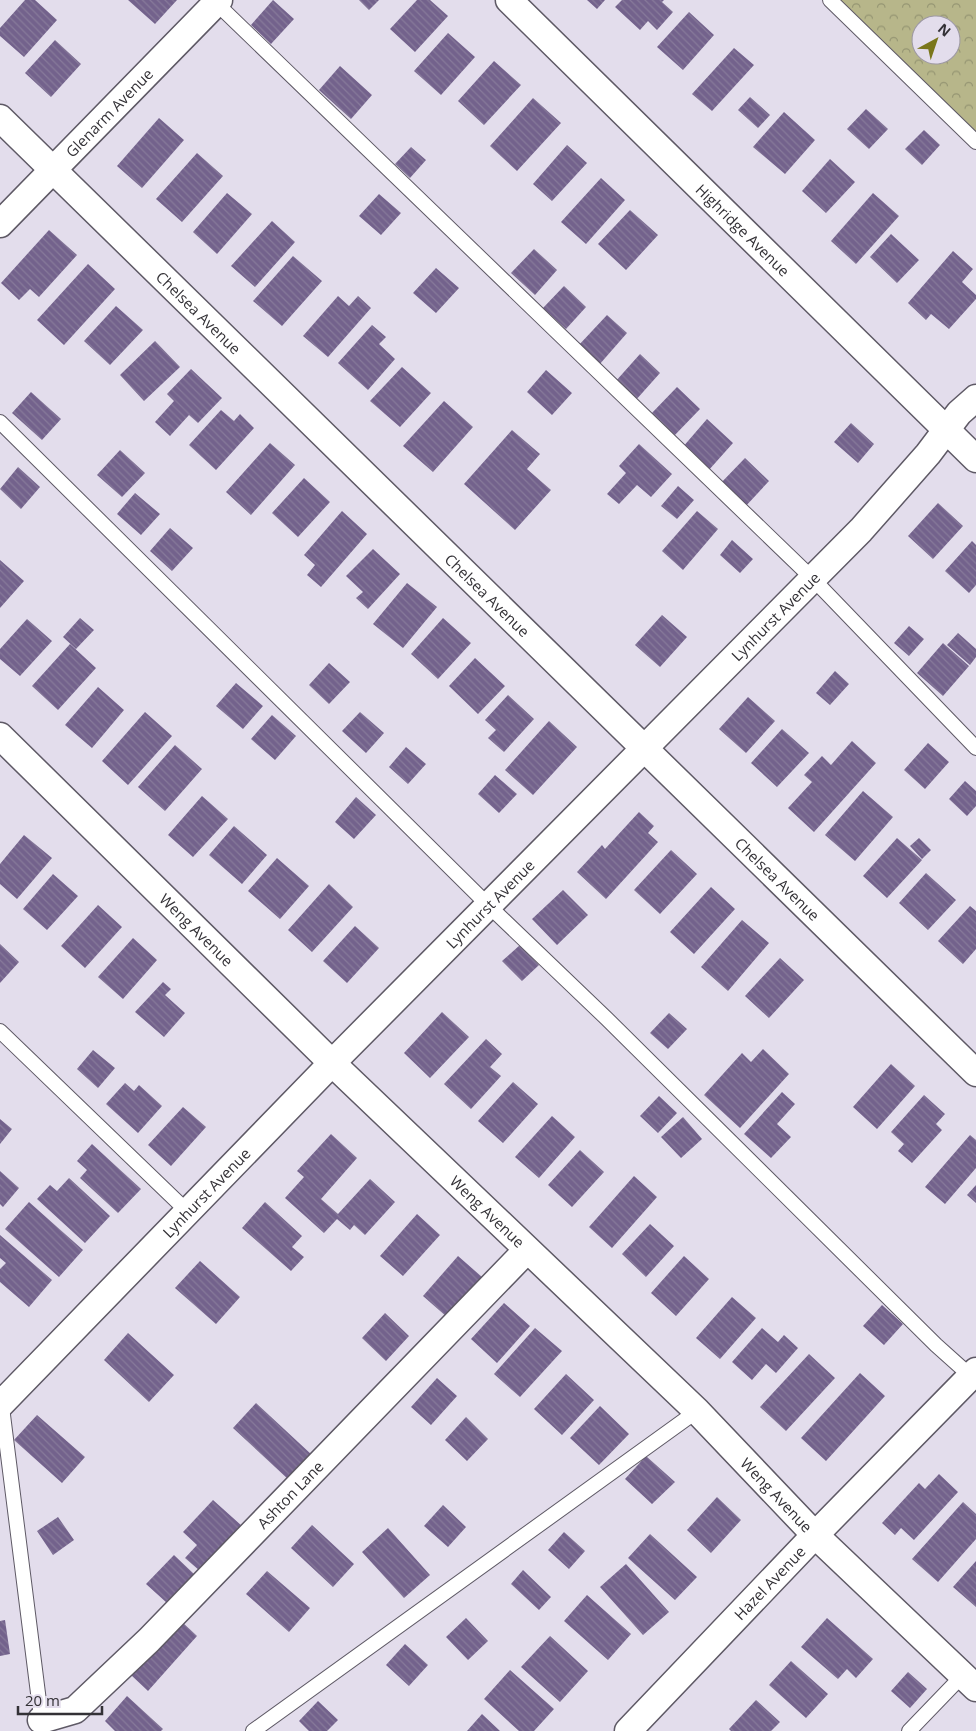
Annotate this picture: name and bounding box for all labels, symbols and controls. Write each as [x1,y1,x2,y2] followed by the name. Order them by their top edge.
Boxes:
[911,15,961,65] north arrow
[934,19,955,41] text: N
[61,64,157,161] street label: Glenarm Avenue
[692,179,794,281] street label: Highridge Avenue
[152,266,245,358] street label: Chelsea Avenue
[441,549,534,641] street label: Chelsea Avenue
[727,567,824,665] street label: Lynhurst Avenue
[731,833,824,925] street label: Chelsea Avenue
[441,855,539,953] street label: Lynhurst Avenue
[155,889,238,970] street label: Weng Avenue
[158,1143,254,1242] street label: Lynhurst Avenue
[446,1171,529,1252] street label: Weng Avenue
[736,1453,817,1536] street label: Weng Avenue
[253,1456,328,1533] street label: Ashton Lane
[730,1541,809,1624] street label: Hazel Avenue
[18,1684,101,1716] scale bar
[25,1690,60,1710] text: 20 m

